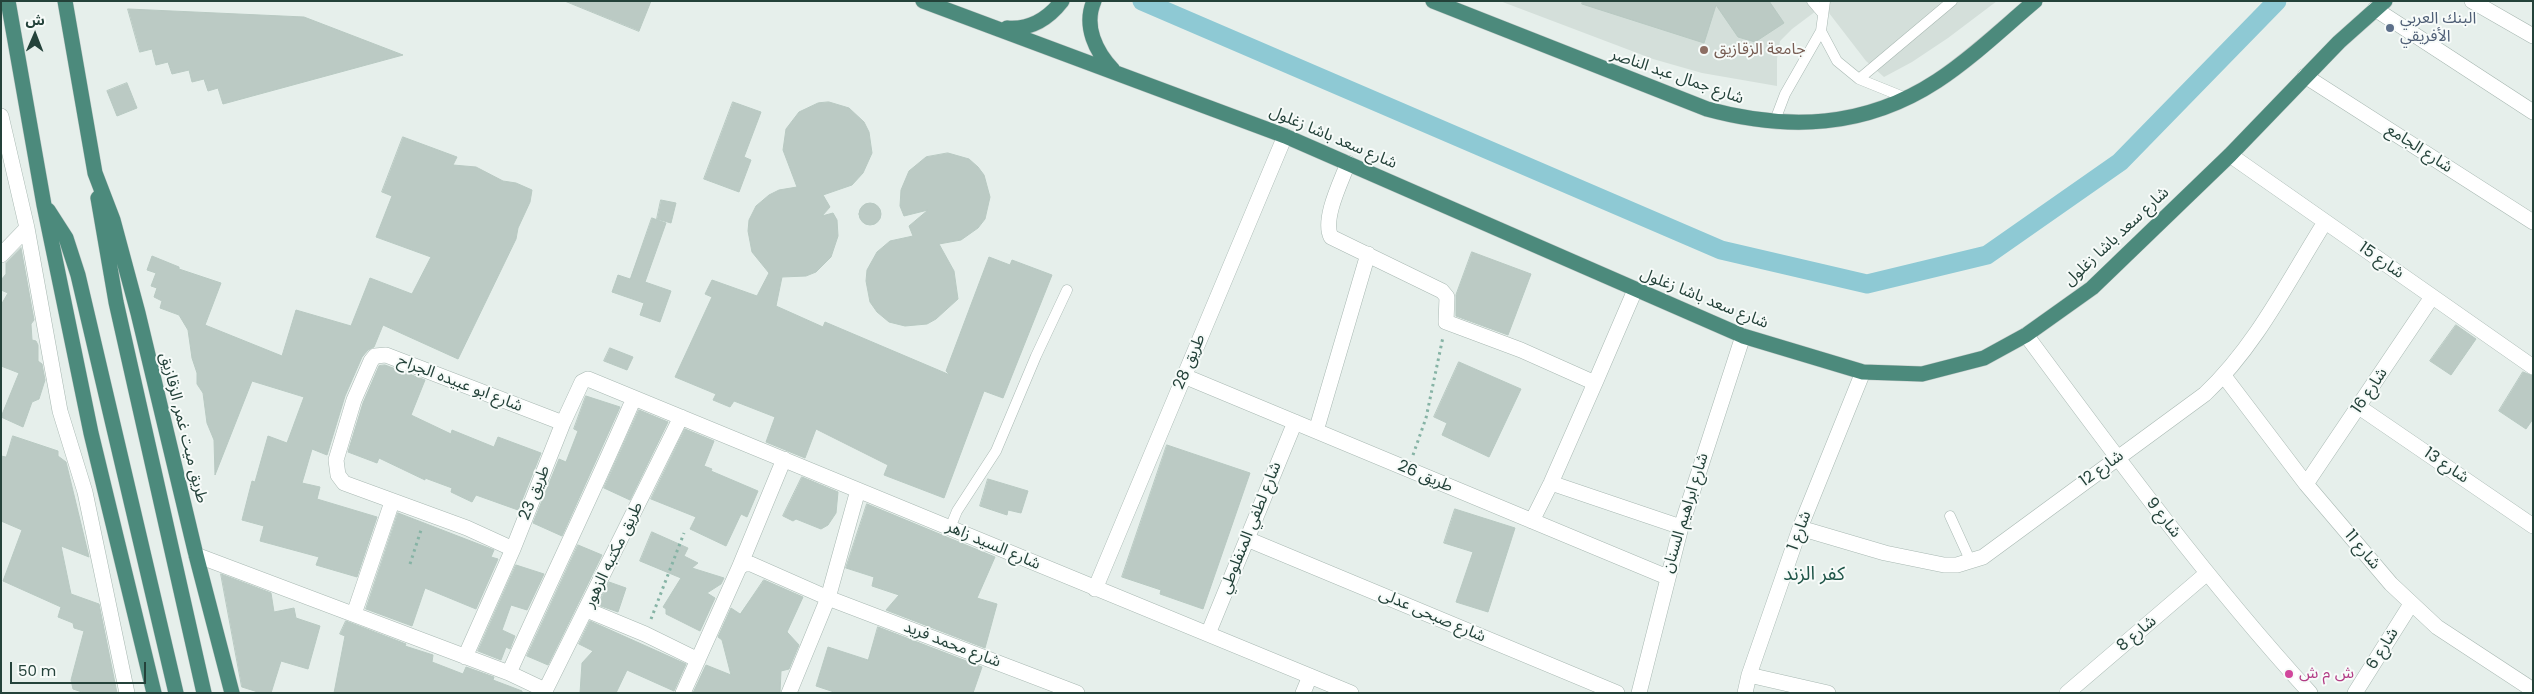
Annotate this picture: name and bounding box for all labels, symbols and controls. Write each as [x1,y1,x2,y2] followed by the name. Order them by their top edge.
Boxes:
[2400,9,2476,47] place label: البنك العربي الأفريقي
[10,10,60,60] north arrow
[25,10,45,30] text: ش
[2384,22,2396,34] marker: البنك العربي الأفريقي
[1714,40,1806,60] place label: جامعة الزقازيق
[1698,44,1710,56] marker: جامعة الزقازيق
[1608,45,1746,109] street label: شارع جمال عبد الناصر
[1266,102,1400,174] street label: شارع سعد باشا زغلول
[2382,120,2456,178] street label: شارع الجامع
[2061,183,2173,291] street label: شارع سعد باشا زغلول
[2355,239,2407,283] street label: شارع 15
[1637,265,1771,333] street label: شارع سعد باشا زغلول
[1170,332,1210,392] street label: طريق 28
[155,351,211,505] street label: طريق ميت غمر, الزقازيق
[395,351,525,417] street label: شارع ابو عبيده الجراح
[2348,365,2392,417] street label: شارع 16
[2420,444,2472,488] street label: شارع 13
[2076,447,2128,491] street label: شارع 12
[1659,451,1713,575] street label: شارع ابراهيم السنان
[1395,457,1455,497] street label: طريق 26
[1216,459,1286,597] street label: شارع لطفي المنفلوطي
[515,463,555,523] street label: طريق 23
[2141,494,2185,542] street label: شارع 9
[580,499,648,611] street label: طريق مكتبه الزهور
[1784,509,1816,553] street label: شارع 1
[943,518,1043,574] street label: شارع السيد زاهر
[2340,526,2384,574] street label: شارع 11
[1783,564,1845,586] district label: كفر الزند
[1376,585,1488,647] street label: شارع صبحى عدلى
[2113,612,2161,656] street label: شارع 8
[901,618,1003,672] street label: شارع محمد فريد
[2363,625,2403,673] street label: شارع 6
[12,652,149,684] scale bar
[18,660,56,681] text: 50 m
[2299,664,2354,684] place label: ش م ش
[2283,668,2295,680] marker: ش م ش

